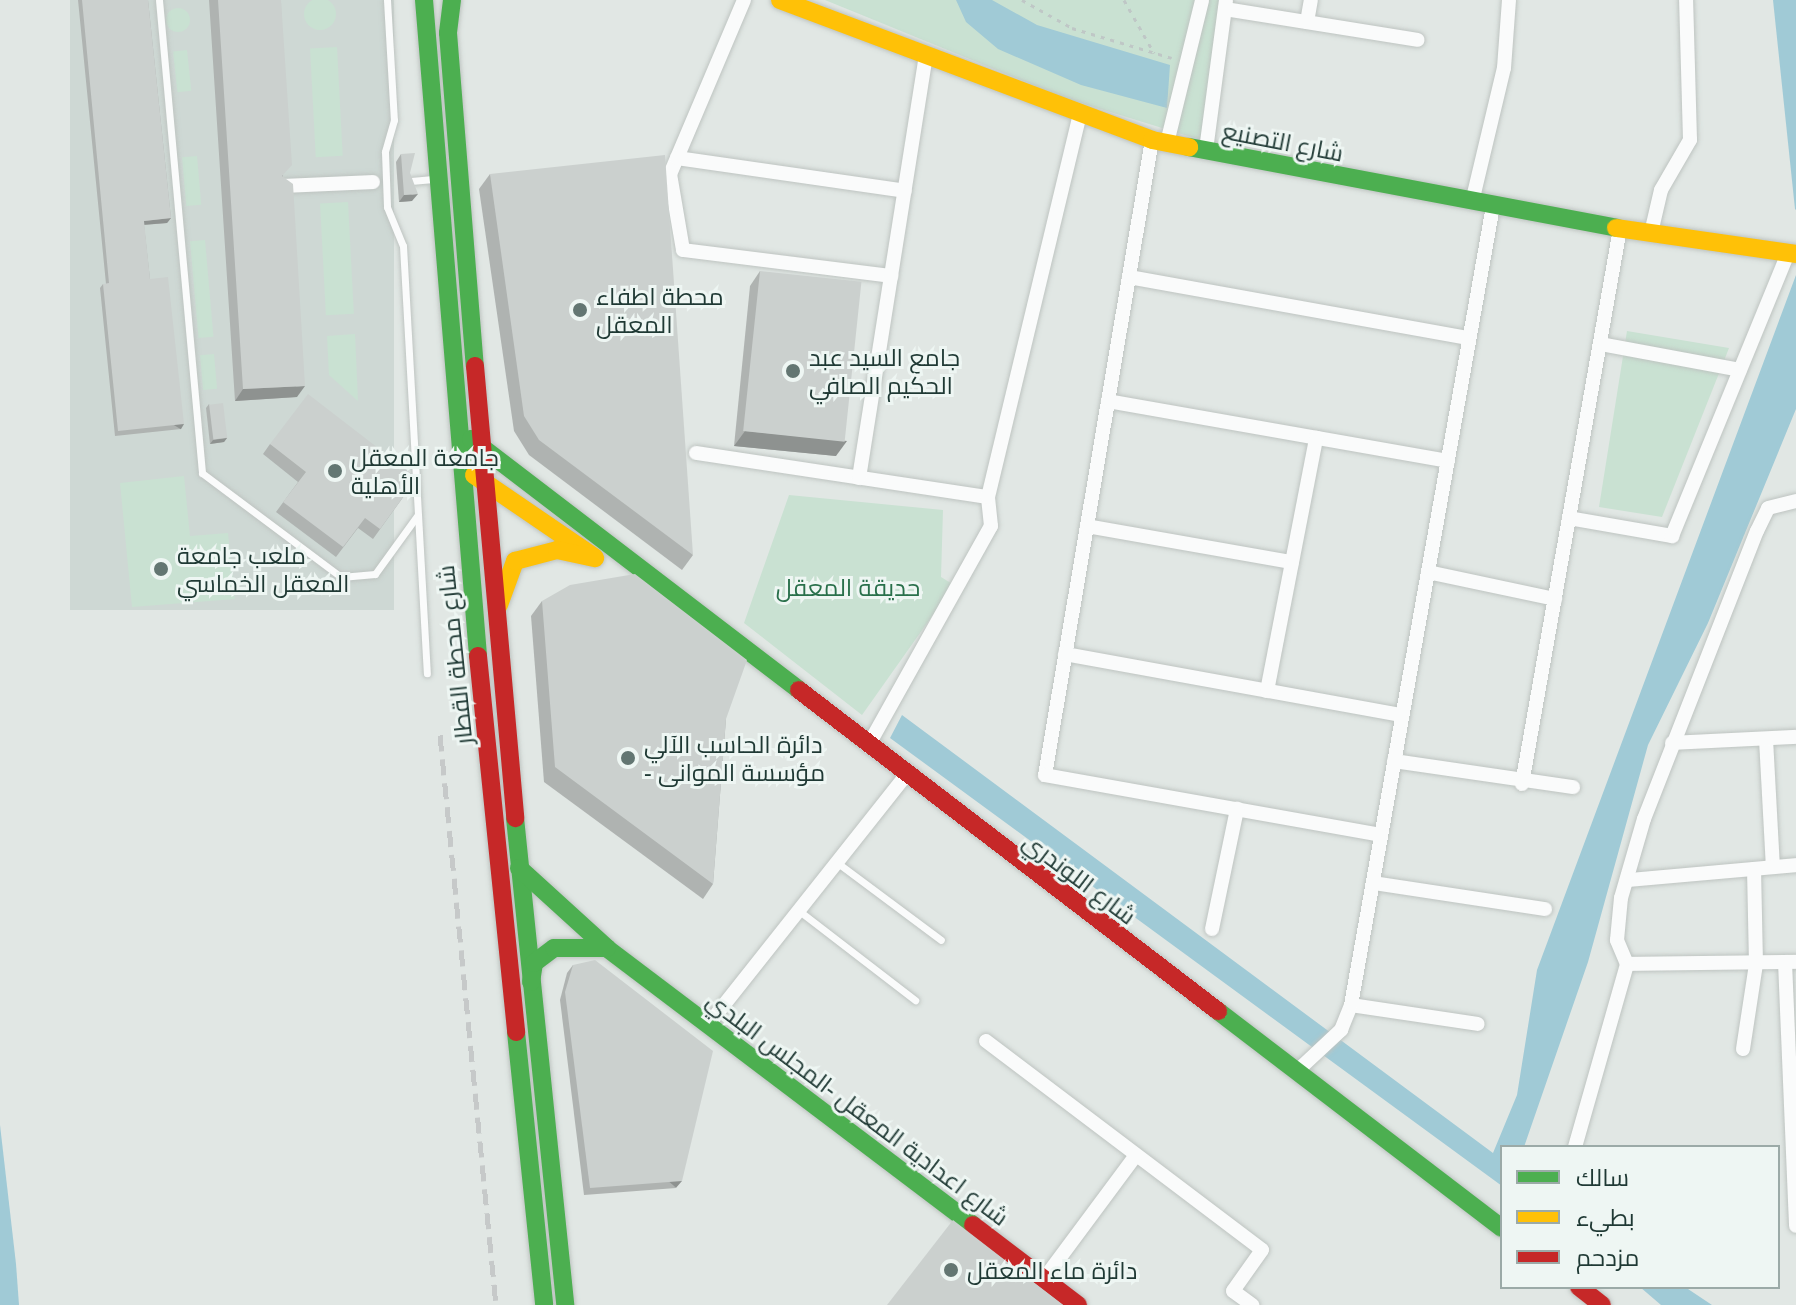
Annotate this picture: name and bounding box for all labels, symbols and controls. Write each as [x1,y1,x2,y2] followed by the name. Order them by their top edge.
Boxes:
[1220,115,1346,167] street label: شارع التصنيع
[596,282,724,338] place label: محطة اطفاء المعقل
[571,301,589,319] marker: محطة اطفاء المعقل
[809,343,960,399] place label: جامع السيد عبد الحكيم الصافي
[784,362,802,380] marker: جامع السيد عبد الحكيم الصافي
[351,443,499,499] place label: جامعة المعقل الأهلية
[326,462,344,480] marker: جامعة المعقل الأهلية
[177,541,349,597] place label: ملعب جامعة المعقل الخماسي
[152,560,170,578] marker: ملعب جامعة المعقل الخماسي
[430,564,478,746] street label: شارع محطة القطار
[776,573,920,601] park label: حديقة المعقل
[644,730,825,786] place label: دائرة الحاسب الآلي - مؤسسة الموانى
[619,749,637,767] marker: دائرة الحاسب الآلي - مؤسسة الموانى
[1018,826,1142,930] street label: شارع اللوندري
[701,985,1015,1231] street label: شارع اعدادية المعقل -المجلس البلدي
[1500,1145,1780,1289] legend
[1576,1160,1629,1193] text: سالك
[1576,1200,1635,1233] text: بطيء
[1576,1240,1639,1273] text: مزدحم
[967,1256,1137,1284] place label: دائرة ماء المعقل
[942,1261,960,1279] marker: دائرة ماء المعقل

